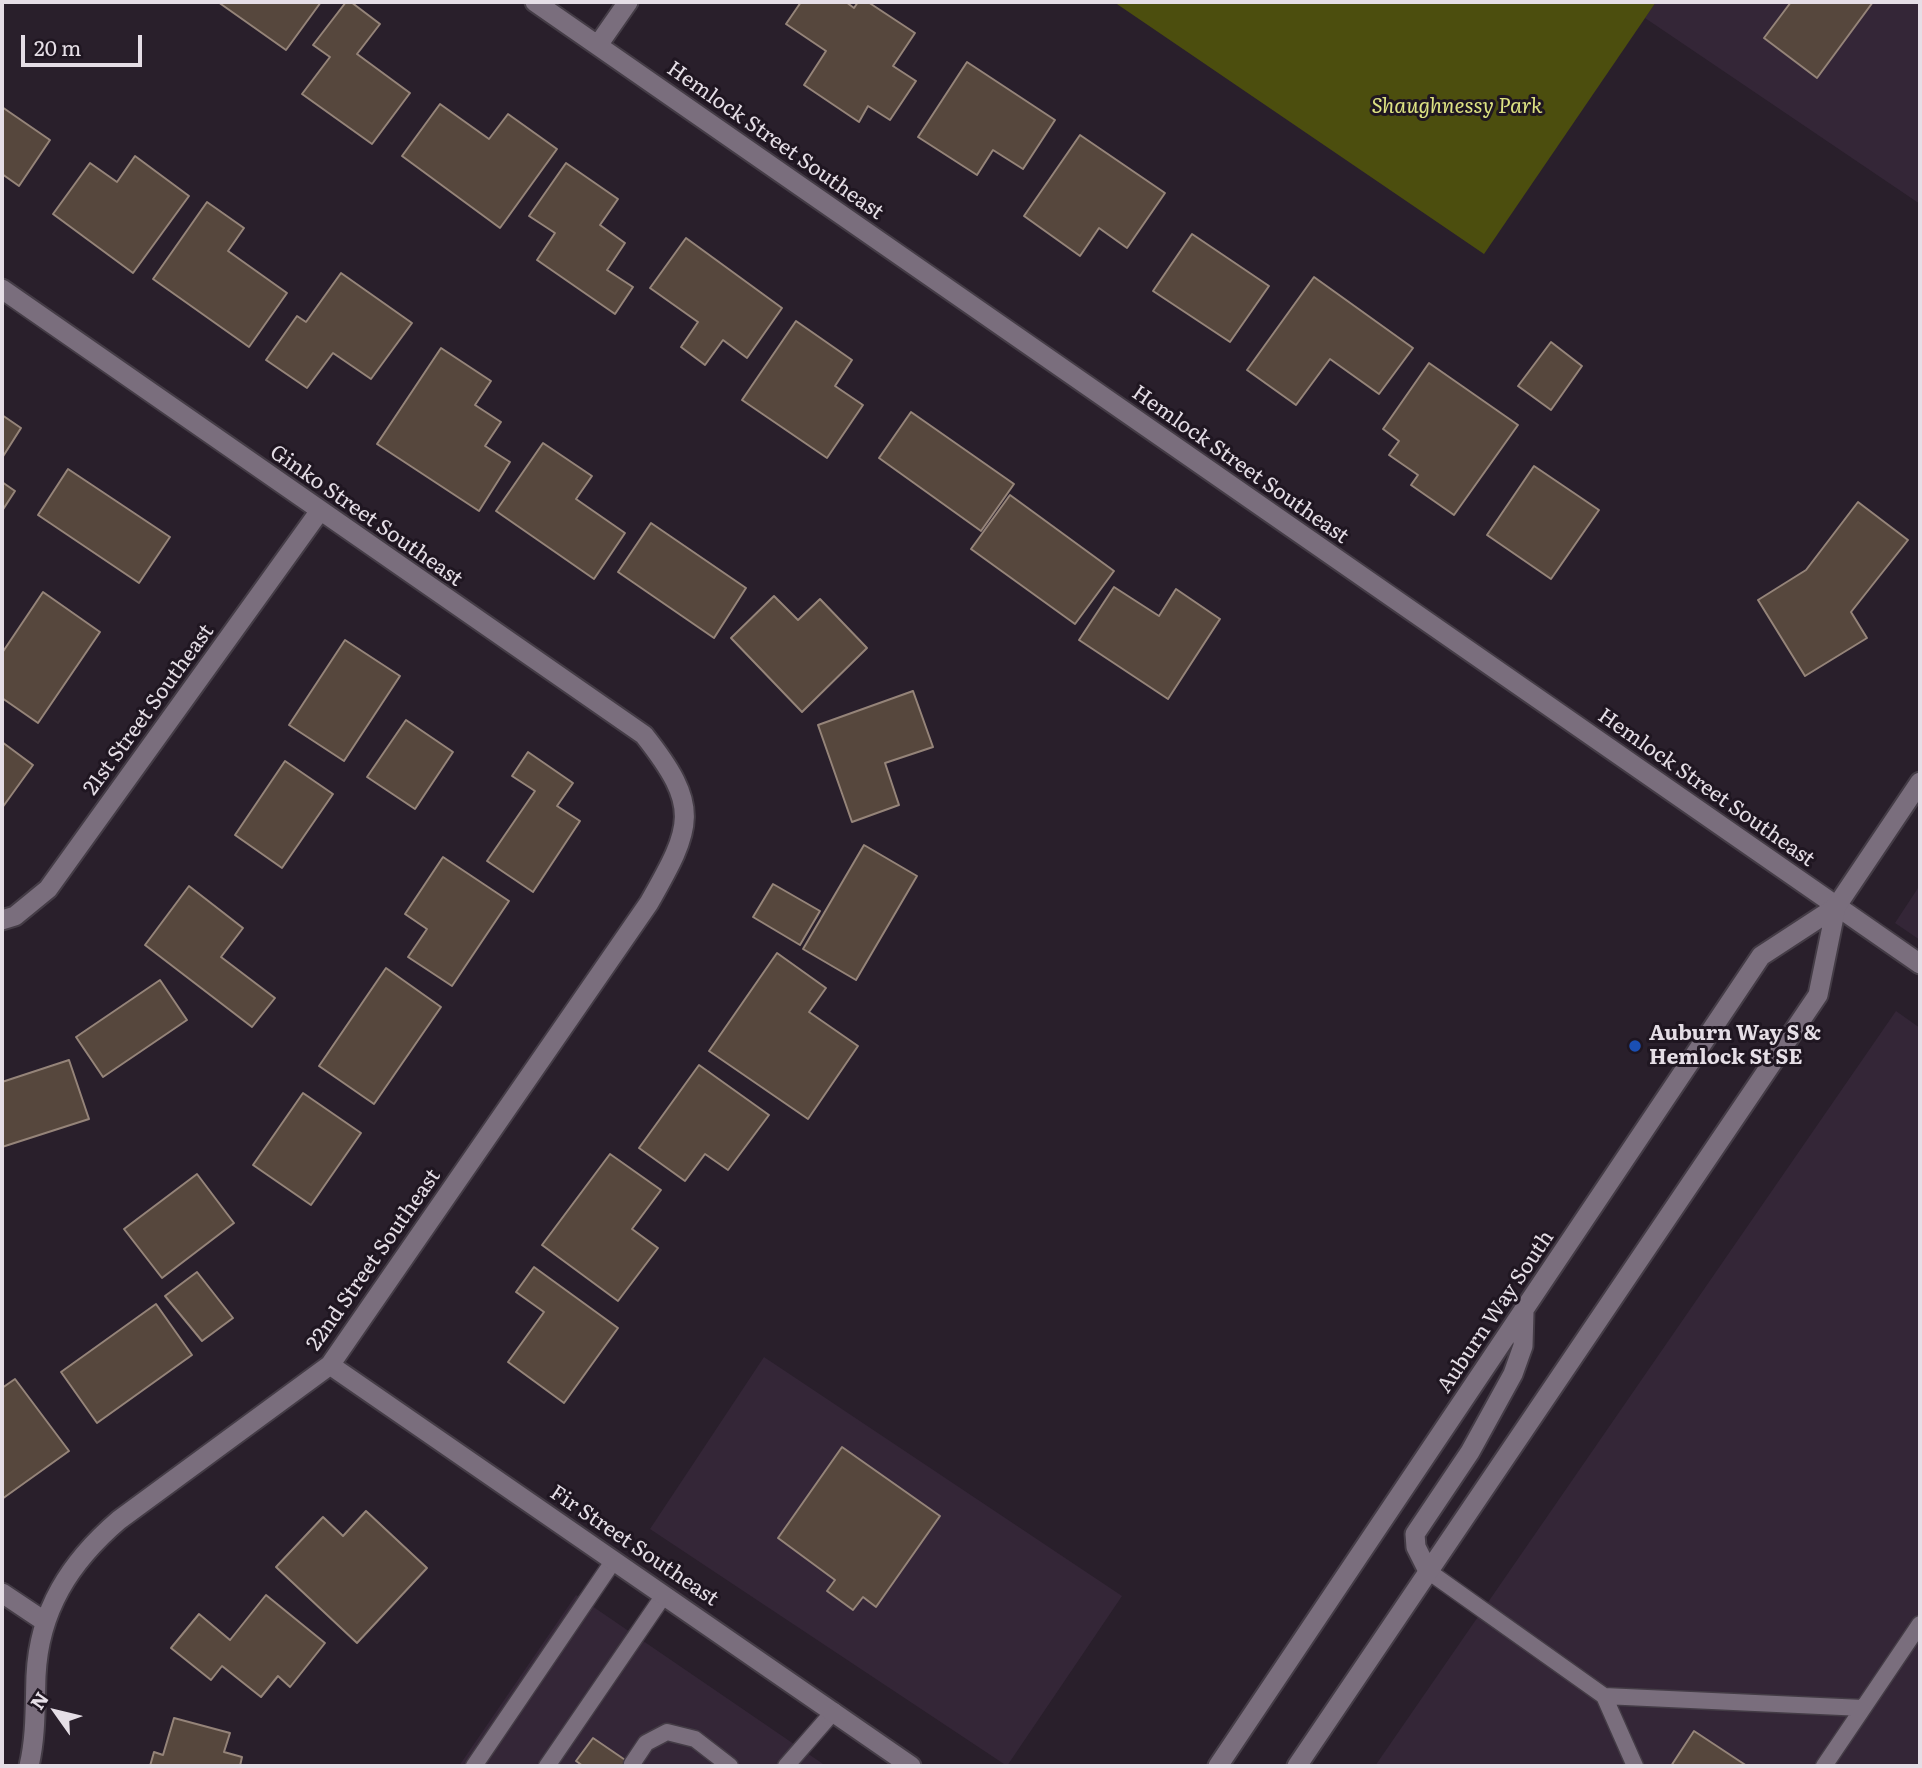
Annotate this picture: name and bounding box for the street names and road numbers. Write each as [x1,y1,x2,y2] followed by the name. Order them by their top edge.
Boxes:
[662,56,888,226] street label: Hemlock Street Southeast
[1127,380,1353,550] street label: Hemlock Street Southeast
[265,440,467,592] street label: Ginko Street Southeast
[79,620,219,800] street label: 21st Street Southeast
[1593,703,1819,873] street label: Hemlock Street Southeast
[302,1164,446,1356] street label: 22nd Street Southeast
[1432,1226,1560,1398] street label: Auburn Way South
[545,1480,723,1612] street label: Fir Street Southeast

